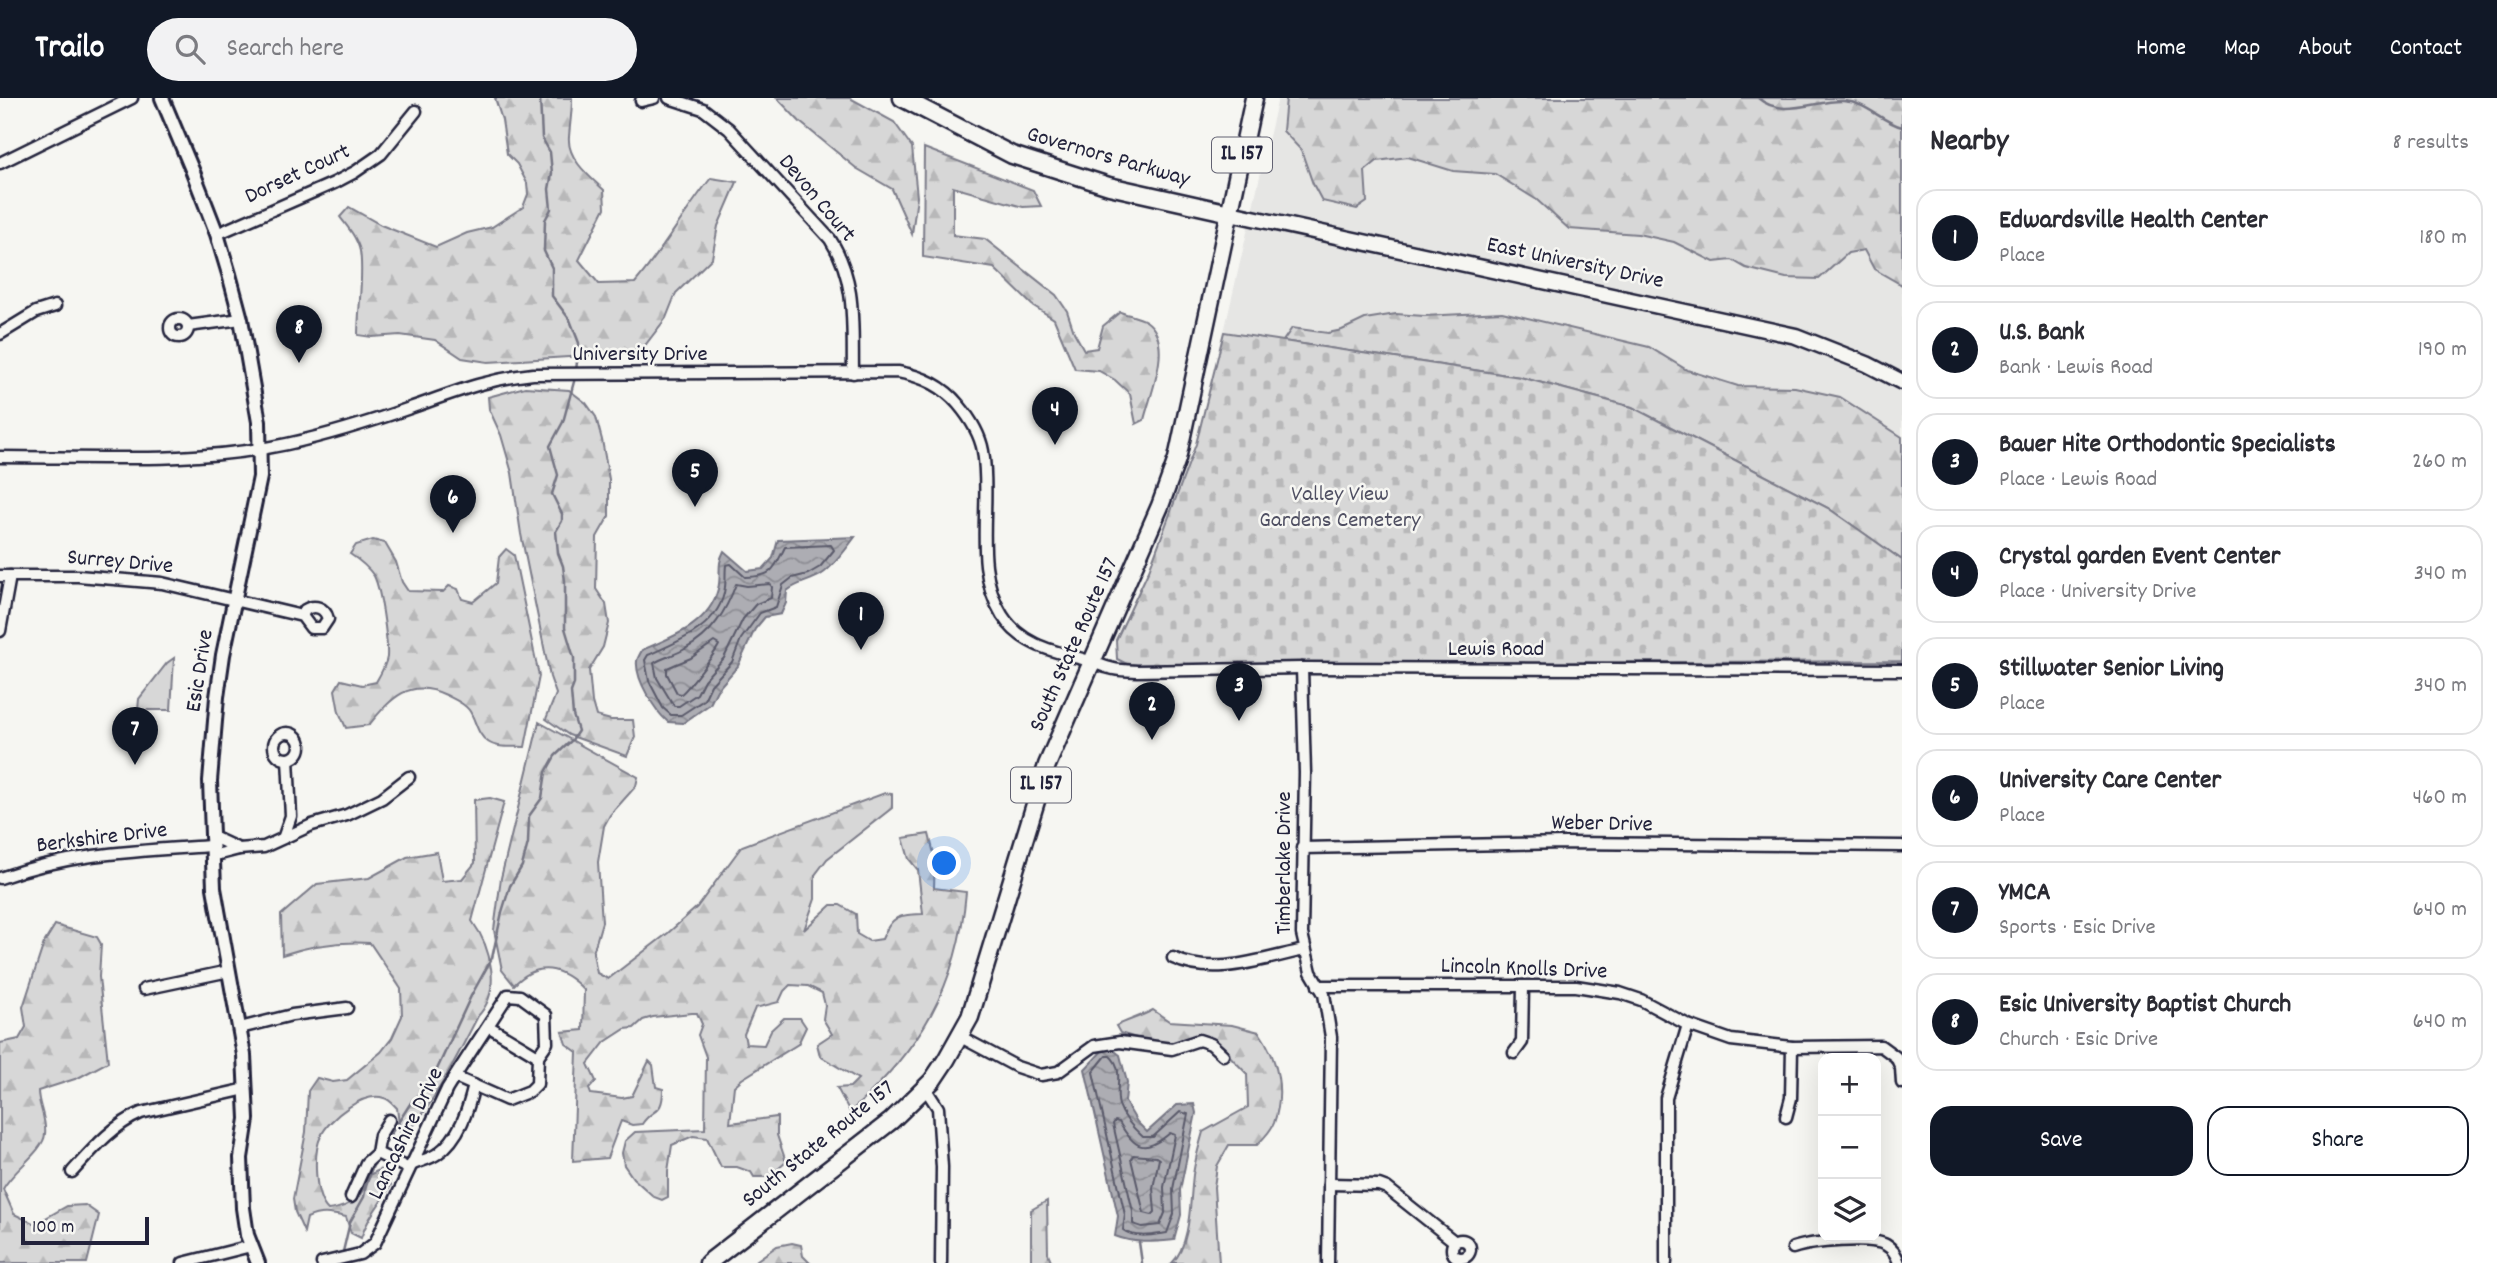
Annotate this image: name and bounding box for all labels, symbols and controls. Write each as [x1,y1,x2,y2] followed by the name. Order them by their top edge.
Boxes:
[147,18,637,81] search box
[35,26,105,73] text: Trailo
[171,30,209,68] icon: search
[227,31,344,68] text: Search here
[2136,32,2186,66] text: Home
[2224,32,2260,66] text: Map
[2298,32,2352,66] text: About
[2390,32,2462,66] text: Contact
[1022,119,1194,197] street label: Governors Parkway
[1930,122,2008,165] text: Nearby
[2393,127,2469,160] text: 8 results
[240,136,356,214] street label: Dorset Court
[1212,138,1272,172] road number: IL 157
[769,148,863,250] street label: Devon Court
[1999,203,2268,240] text: Edwardsville Health Center
[1952,222,1958,255] text: 1
[2419,222,2467,255] text: 180 m
[1483,229,1667,299] street label: East University Drive
[1999,240,2045,273] text: Place
[276,305,322,363] pin: 8
[1999,315,2085,352] text: U.S. Bank
[1950,334,1960,367] text: 2
[2418,334,2467,367] text: 190 m
[572,339,708,372] street label: University Drive
[1999,352,2153,385] text: Bank · Lewis Road
[1032,387,1078,445] pin: 4
[1999,427,2336,464] text: Bauer Hite Orthodontic Specialists
[1950,446,1960,479] text: 3
[2412,446,2467,479] text: 260 m
[672,449,718,507] pin: 5
[1999,464,2157,497] text: Place · Lewis Road
[430,475,476,533] pin: 6
[1259,479,1421,538] park label: Valley View Gardens Cemetery
[1999,539,2280,576] text: Crystal garden Event Center
[66,542,174,584] street label: Surrey Drive
[1022,553,1128,737] street label: South State Route 157
[1950,558,1960,591] text: 4
[2414,558,2467,591] text: 340 m
[1999,576,2196,609] text: Place · University Drive
[838,592,884,650] pin: 1
[178,627,224,715] street label: Esic Drive
[1448,634,1544,667] street label: Lewis Road
[1999,651,2224,688] text: Stillwater Senior Living
[1216,663,1262,721] pin: 3
[1950,670,1960,703] text: 5
[2414,670,2467,703] text: 340 m
[1129,682,1175,740] pin: 2
[1999,688,2045,721] text: Place
[112,707,158,765] pin: 7
[1999,763,2221,800] text: University Care Center
[1011,768,1071,802] road number: IL 157
[1949,782,1961,815] text: 6
[2413,782,2467,815] text: 460 m
[1269,791,1302,935] street label: Timberlake Drive
[1999,800,2045,833] text: Place
[1551,808,1653,842] street label: Weber Drive
[35,815,169,863] street label: Berkshire Drive
[927,846,961,880] your location
[1999,875,2051,912] text: YMCA
[1951,894,1959,927] text: 7
[2413,894,2467,927] text: 640 m
[1999,912,2156,945] text: Sports · Esic Drive
[1440,951,1608,989] street label: Lincoln Knolls Drive
[1999,987,2291,1024] text: Esic University Baptist Church
[1950,1006,1960,1039] text: 8
[2413,1006,2467,1039] text: 640 m
[1999,1024,2158,1057] text: Church · Esic Drive
[1818,1053,1881,1242] map controls
[1818,1053,1881,1116] button: +
[361,1062,453,1206] street label: Lancashire Drive
[736,1073,902,1217] street label: South State Route 157
[1930,1106,2193,1176] button: Save
[2207,1106,2469,1176] button: Share
[1818,1116,1881,1179] button: −
[1818,1179,1881,1242] button: layers
[21,1214,149,1246] scale bar
[32,1215,74,1242] text: 100 m

